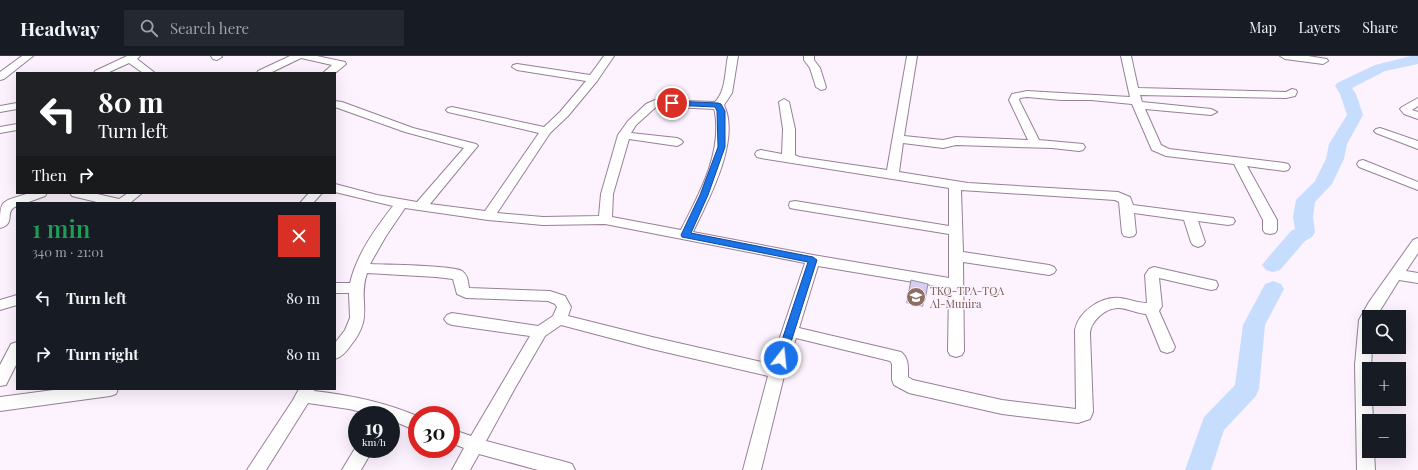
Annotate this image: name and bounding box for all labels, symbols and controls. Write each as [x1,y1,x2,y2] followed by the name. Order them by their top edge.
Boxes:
[124,10,404,46] search box
[20,15,100,41] text: Headway
[138,17,160,39] icon: search
[170,18,249,38] text: Search here
[1249,18,1277,37] text: Map
[1299,18,1340,37] text: Layers
[1362,18,1398,37] text: Share
[98,83,164,120] text: 80 m
[655,86,689,120] pin
[32,88,84,140] icon: left
[661,92,683,114] icon: arrive
[98,119,168,143] text: Turn left
[75,164,97,186] icon: right
[32,165,67,185] text: Then
[32,212,90,244] text: 1 min
[278,215,320,257] button: close
[32,243,104,260] text: 340 m · 21:01
[929,283,1004,311] place label: TKQ-TPA-TQA Al-Munira
[905,286,927,308] school or university icon: TKQ-TPA-TQA Al-Munira
[32,287,54,309] icon: left
[66,288,127,308] text: Turn left
[286,288,320,308] text: 80 m
[1362,310,1406,458] map controls
[1362,310,1406,354] button: search
[760,337,802,379] position arrow
[32,343,54,365] icon: right
[66,344,139,364] text: Turn right
[286,344,320,364] text: 80 m
[1362,362,1406,406] button: +
[408,406,460,458] speed limit sign: 30
[365,413,383,440] text: 19
[1362,414,1406,458] button: −
[362,435,386,449] text: km/h

